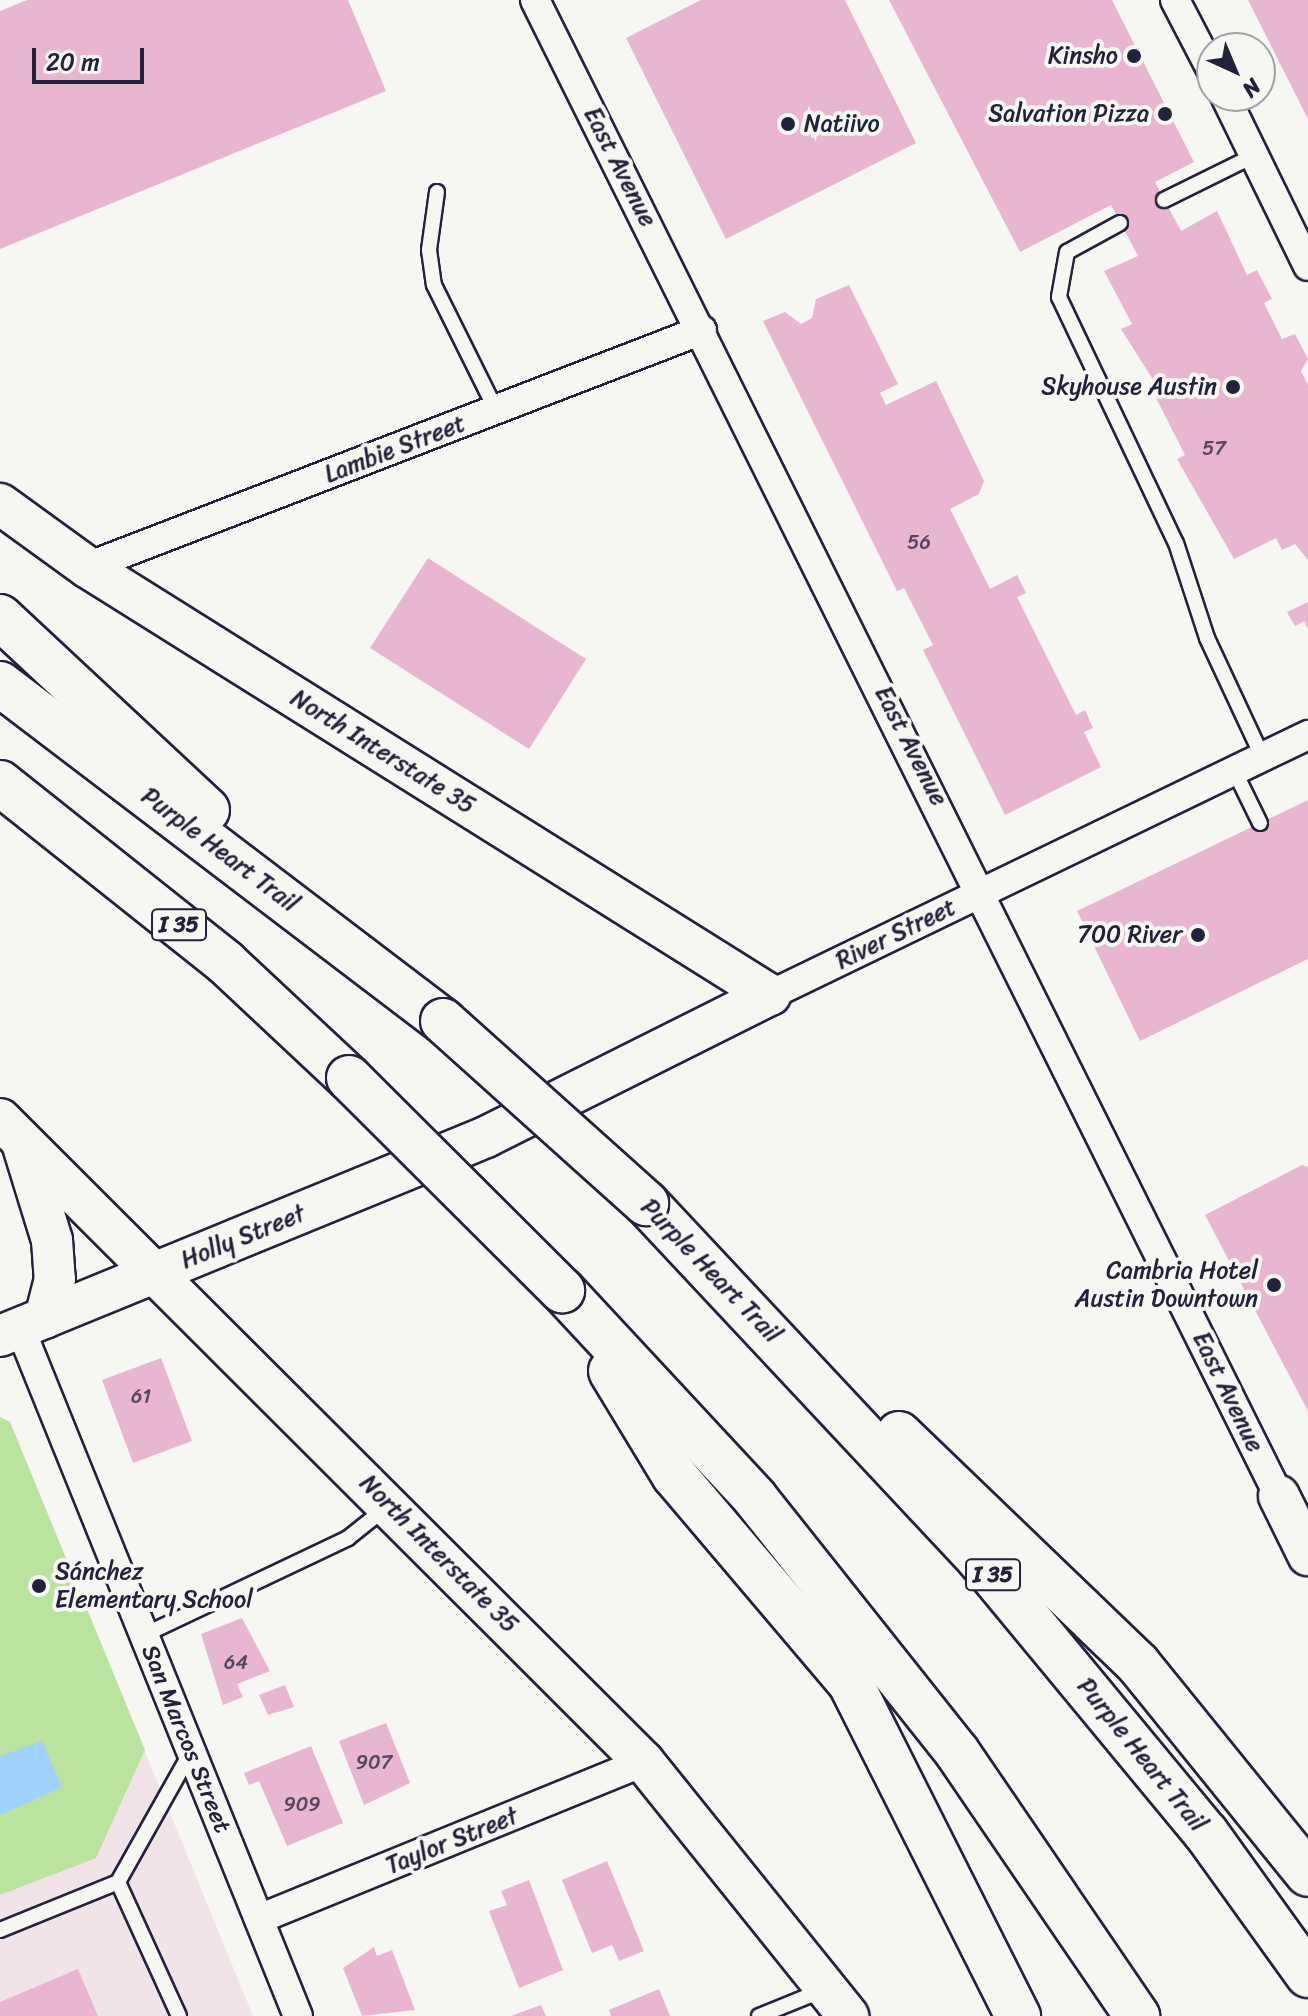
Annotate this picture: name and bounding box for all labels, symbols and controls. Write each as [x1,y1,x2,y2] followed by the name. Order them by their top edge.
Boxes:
[36,32,148,82] scale bar
[1196,32,1276,112] north arrow
[46,41,100,83] text: 20 m
[1048,42,1118,70] place label: Kinsho
[1125,47,1143,65] marker: Kinsho
[1233,69,1271,108] text: N
[988,100,1149,128] place label: Salvation Pizza
[578,103,662,231] street label: East Avenue
[1156,105,1174,123] marker: Salvation Pizza
[804,110,880,138] place label: Natiivo
[779,115,797,133] marker: Natiivo
[1040,373,1217,401] place label: Skyhouse Austin
[1224,378,1242,396] marker: Skyhouse Austin
[320,409,470,489] street label: Lambie Street
[1202,436,1226,460] house number: 57
[907,530,931,554] house number: 56
[869,682,953,810] street label: East Avenue
[285,684,481,820] street label: North Interstate 35
[136,781,304,919] street label: Purple Heart Trail
[831,892,961,976] street label: River Street
[151,907,207,943] road number: I 35
[1077,921,1182,949] place label: 700 River
[1189,926,1207,944] marker: 700 River
[635,1193,787,1349] street label: Purple Heart Trail
[177,1199,309,1275] street label: Holly Street
[1075,1257,1258,1313] place label: Cambria Hotel Austin Downtown
[1265,1276,1283,1294] marker: Cambria Hotel Austin Downtown
[1187,1327,1269,1457] street label: East Avenue
[131,1384,151,1408] house number: 61
[354,1469,524,1639] street label: North Interstate 35
[965,1557,1021,1593] road number: I 35
[55,1558,253,1614] place label: Sánchez Elementary School
[30,1577,48,1595] marker: Sánchez Elementary School
[136,1642,236,1836] street label: San Marcos Street
[224,1650,248,1674] house number: 64
[1071,1672,1213,1838] street label: Purple Heart Trail
[356,1750,392,1774] house number: 907
[283,1792,321,1816] house number: 909
[381,1801,523,1881] street label: Taylor Street

